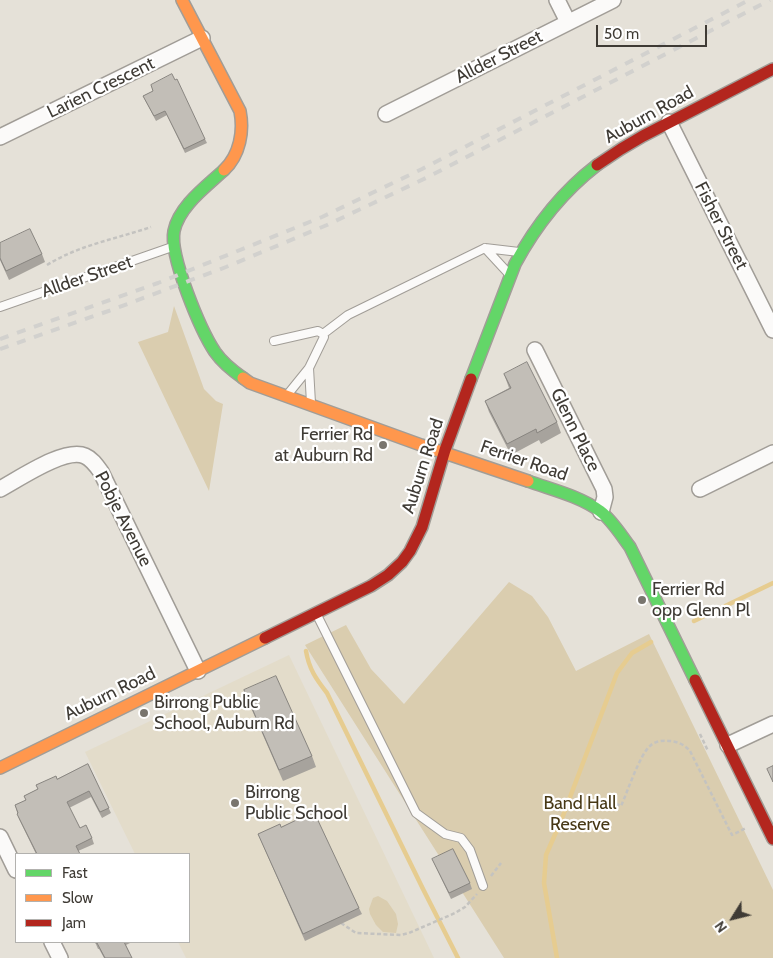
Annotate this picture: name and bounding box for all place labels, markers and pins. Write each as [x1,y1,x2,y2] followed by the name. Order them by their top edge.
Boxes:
[274,424,373,466] place label: Ferrier Rd at Auburn Rd
[377,439,389,451] marker: Ferrier Rd at Auburn Rd
[652,579,750,622] place label: Ferrier Rd opp Glenn Pl
[636,594,648,606] marker: Ferrier Rd opp Glenn Pl
[154,692,294,734] place label: Birrong Public School, Auburn Rd
[138,707,150,719] marker: Birrong Public School, Auburn Rd
[245,782,347,824] place label: Birrong Public School
[229,797,241,809] marker: Birrong Public School

